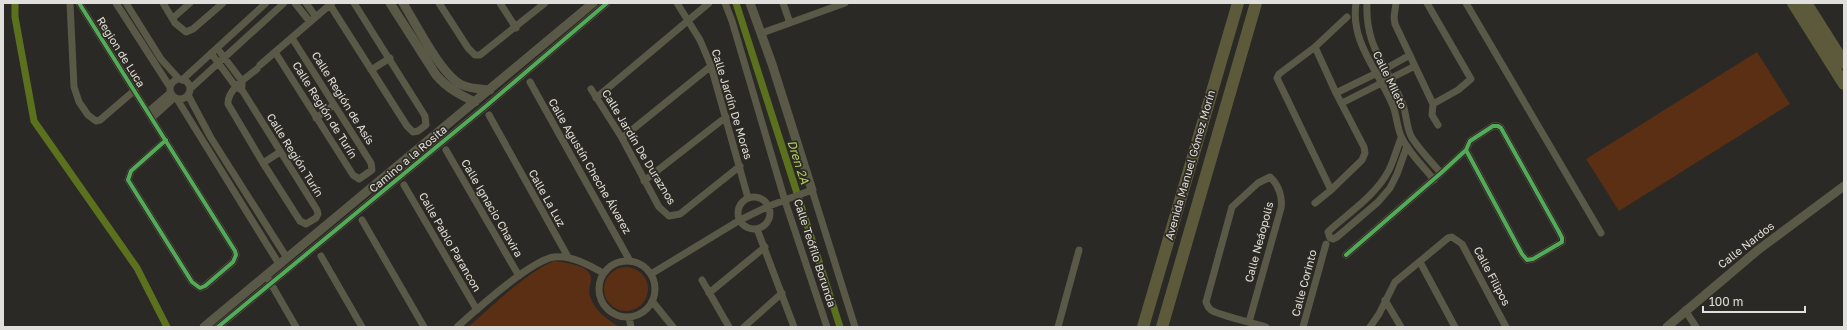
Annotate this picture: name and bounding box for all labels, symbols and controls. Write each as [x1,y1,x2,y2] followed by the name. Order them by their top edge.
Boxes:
[95,14,148,89] street label: Region de Luca
[710,47,755,161] street label: Calle Jardín De Moras
[310,49,377,147] street label: Calle Región de Asís
[1371,49,1410,111] street label: Calle Mileto
[290,59,361,161] street label: Calle Región de Turín
[600,87,679,207] street label: Calle Jardín De Duraznos
[1162,89,1217,241] street label: Avenida Manuel Gómez Morín
[546,96,635,236] street label: Calle Agustín Cheche Álvarez
[265,111,326,199] street label: Calle Región Turín
[366,122,449,195] street label: Camino a la Rosita
[784,138,813,186] water label: Dren 2A
[459,156,526,259] street label: Calle Ignacio Chavira
[526,167,569,229] street label: Calle La Luz
[417,190,484,294] street label: Calle Pablo Parancon
[792,197,839,309] street label: Calle Teófilo Borunda
[1241,200,1276,284] street label: Calle Neáopolis
[1715,219,1776,271] street label: Calle Nardos
[1471,244,1513,308] street label: Calle Filipos
[1288,248,1319,318] street label: Calle Corinto
[1703,288,1805,314] scale bar
[1709,294,1743,309] text: 100 m

